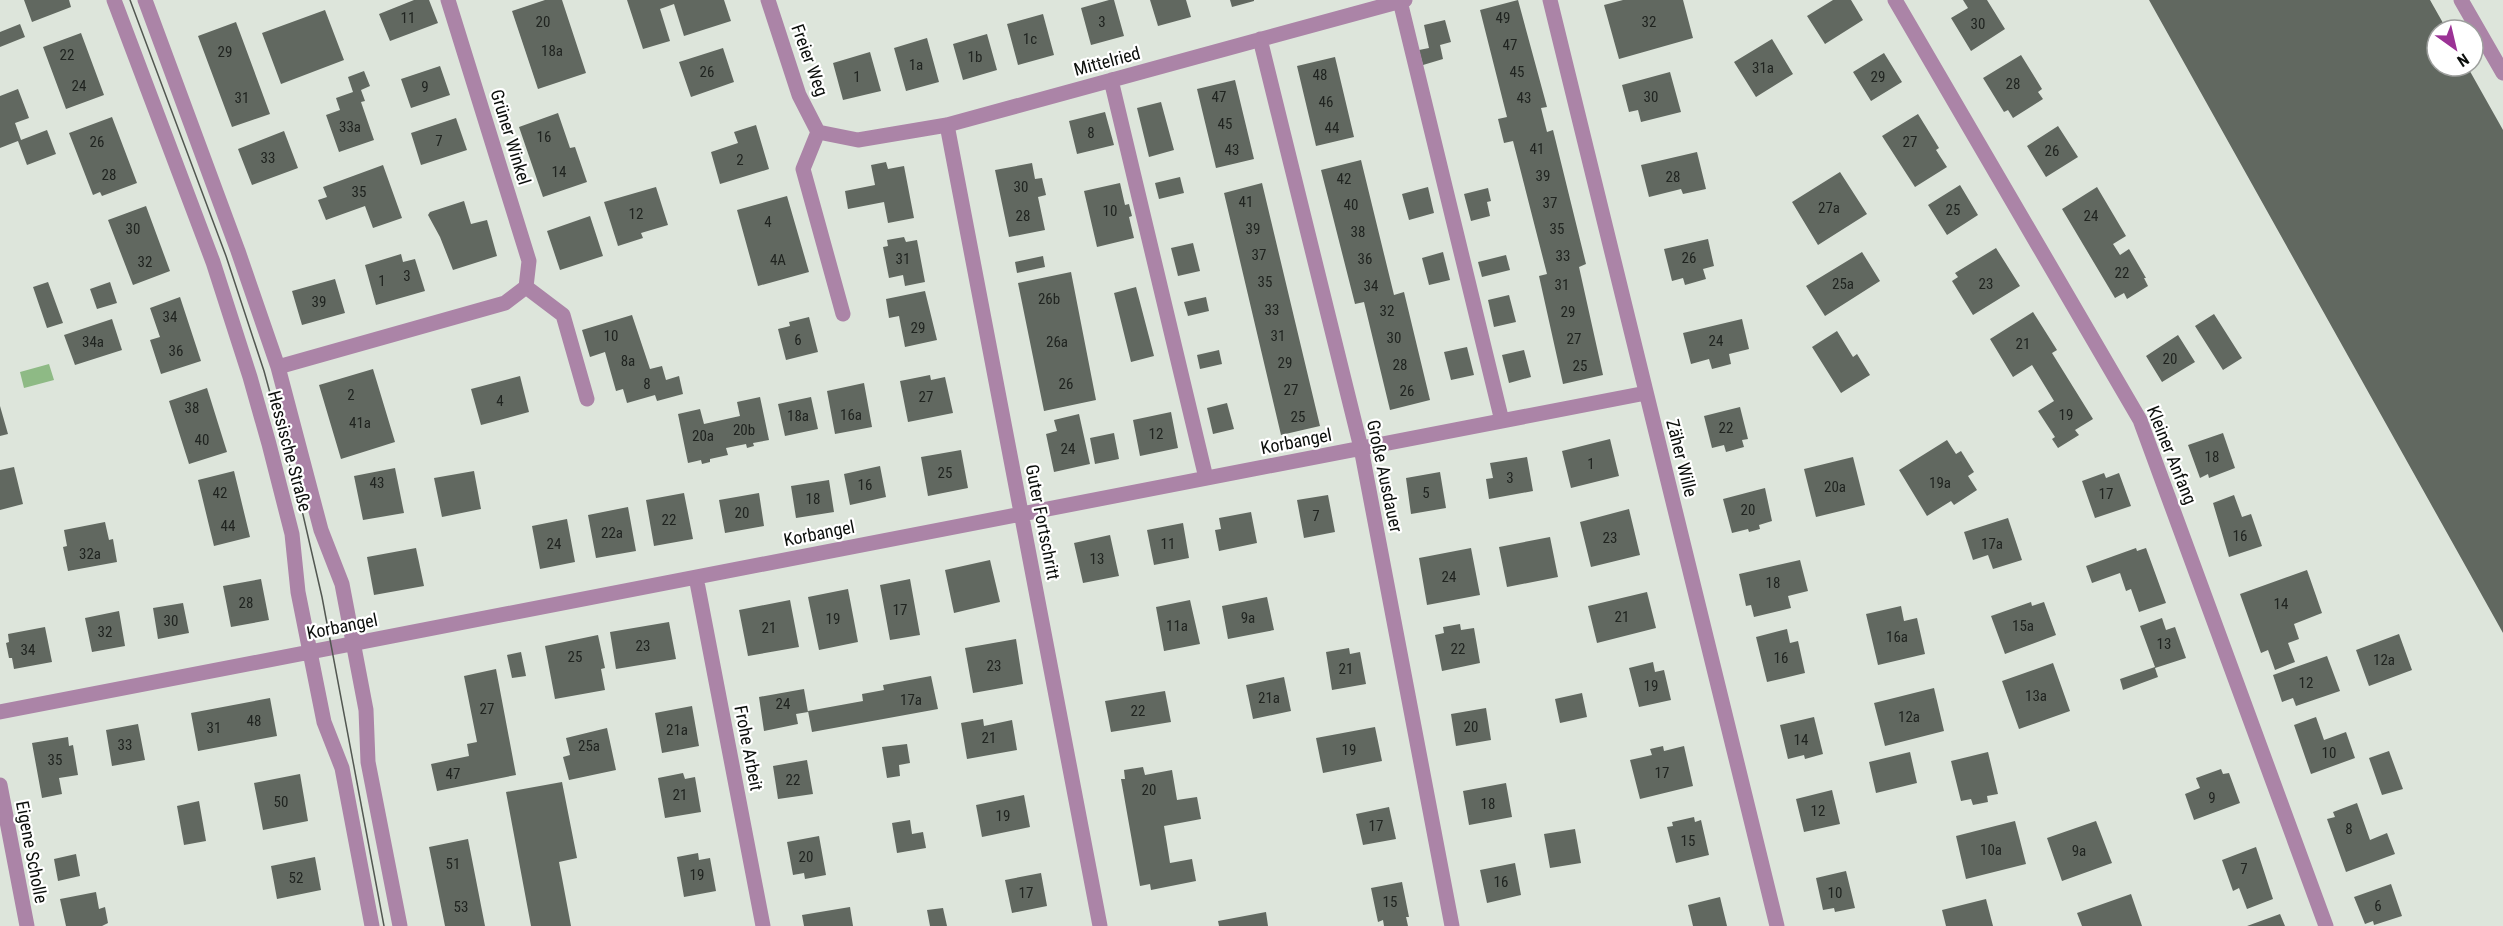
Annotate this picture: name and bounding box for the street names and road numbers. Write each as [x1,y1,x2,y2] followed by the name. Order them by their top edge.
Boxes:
[787,21,833,99] street label: Freier Weg
[1071,42,1143,80] street label: Mittelried
[487,87,535,187] street label: Grüner Winkel
[264,388,316,514] street label: Hessische Straße
[2143,403,2201,507] street label: Kleiner Anfang
[1662,417,1702,499] street label: Zäher Wille
[1363,418,1407,535] street label: Große Ausdauer
[1259,424,1333,458] street label: Korbangel
[1022,463,1064,581] street label: Guter Fortschritt
[782,516,856,550] street label: Korbangel
[305,609,379,643] street label: Korbangel
[730,703,768,793] street label: Frohe Arbeit
[12,799,52,905] street label: Eigene Scholle

